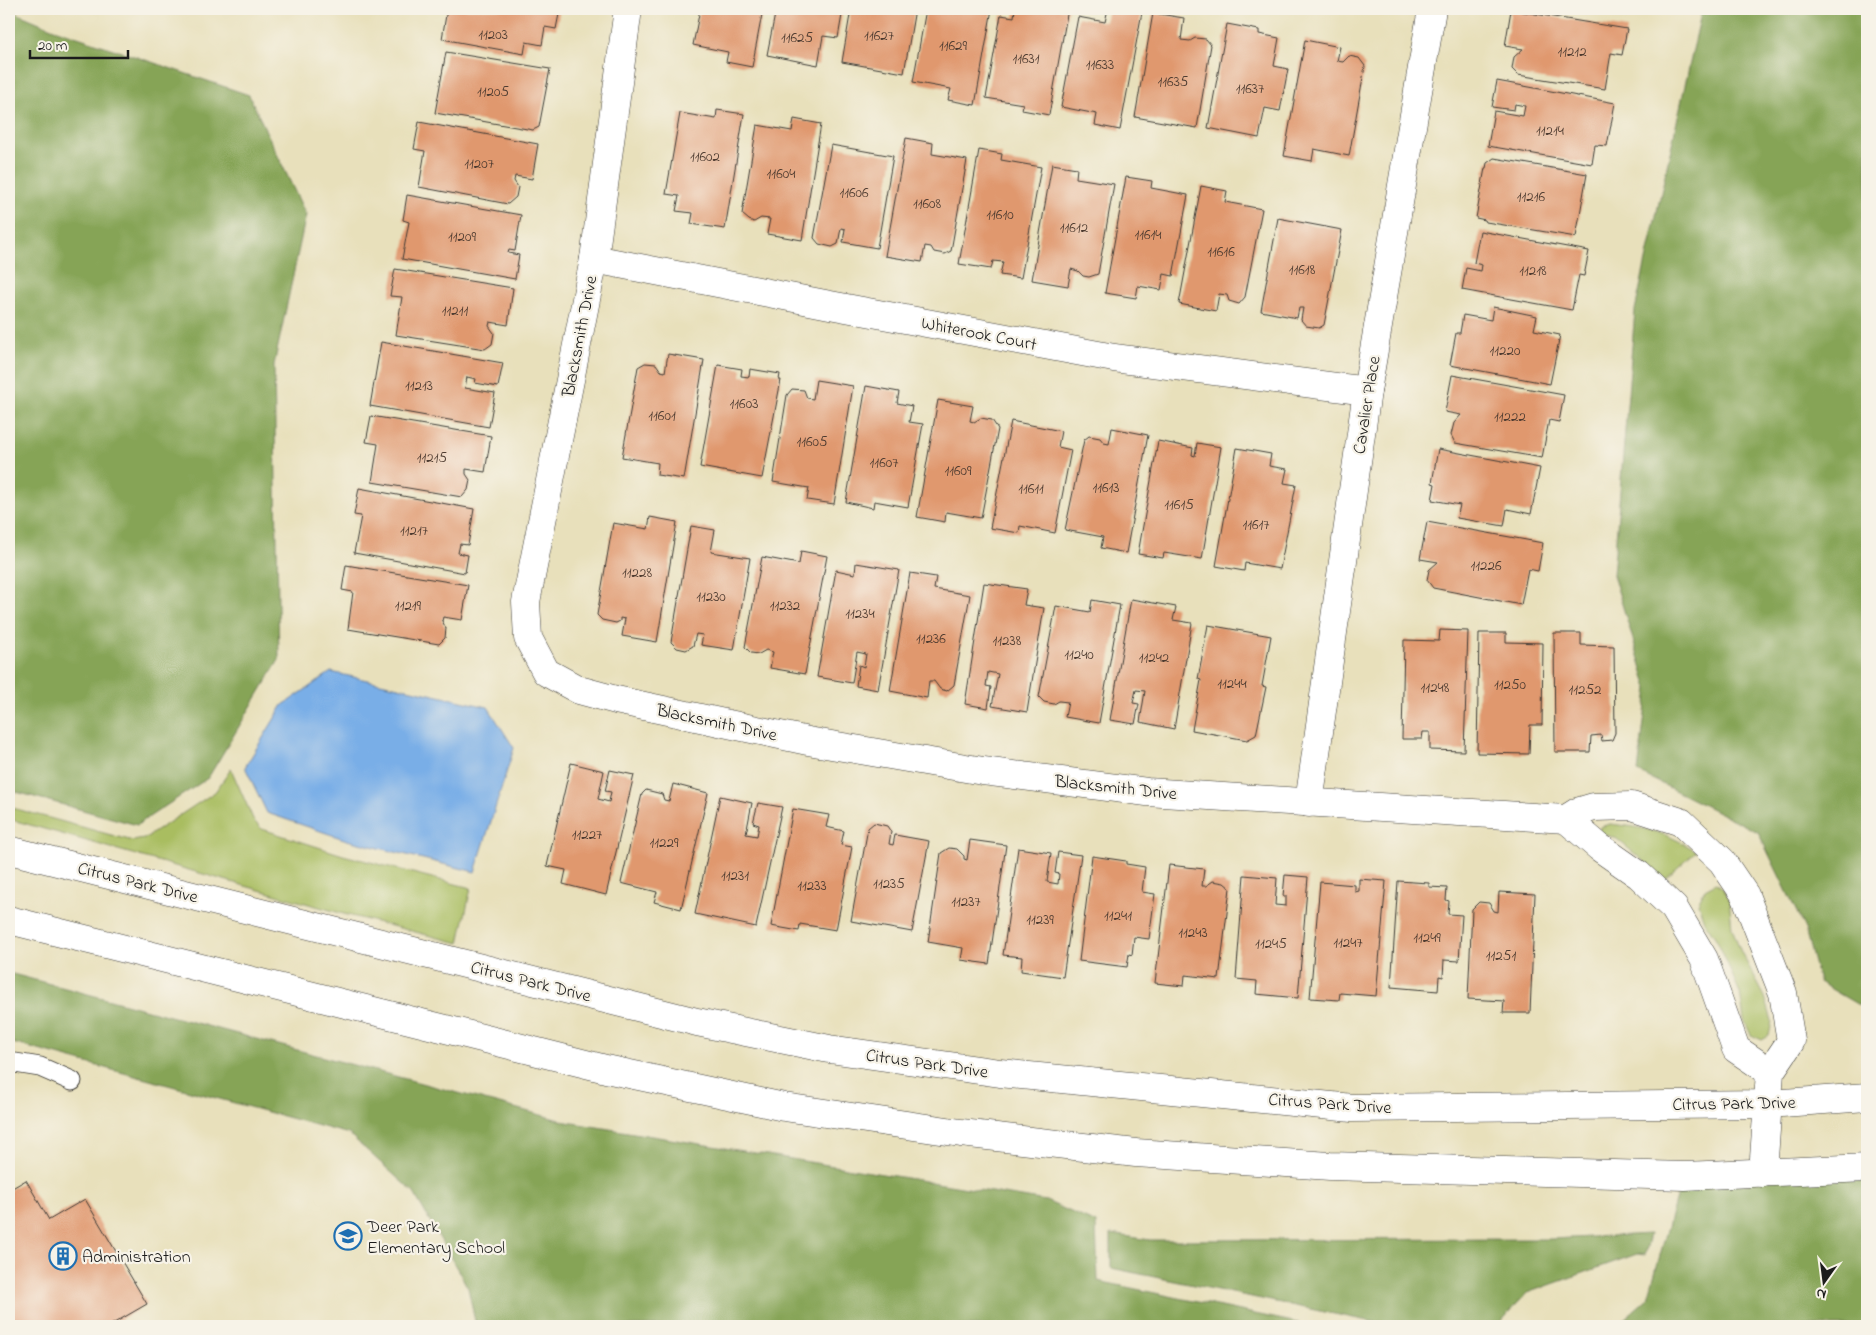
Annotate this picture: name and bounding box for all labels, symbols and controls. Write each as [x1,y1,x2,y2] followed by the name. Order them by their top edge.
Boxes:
[478,24,508,46] house number: 11203
[864,25,894,47] house number: 11627
[781,27,814,49] house number: 11625
[30,28,128,60] scale bar
[38,35,68,57] text: 20 m
[939,35,968,57] house number: 11629
[1557,41,1587,63] house number: 11212
[1012,48,1040,70] house number: 11631
[1086,54,1114,76] house number: 11633
[1158,71,1189,93] house number: 11635
[1236,78,1264,100] house number: 11637
[477,81,509,103] house number: 11205
[1536,120,1564,142] house number: 11214
[690,146,721,168] house number: 11602
[464,153,494,175] house number: 11207
[767,163,795,185] house number: 11604
[839,182,869,204] house number: 11606
[1517,186,1546,208] house number: 11216
[913,193,941,215] house number: 11608
[986,204,1014,226] house number: 11610
[1060,217,1089,239] house number: 11612
[1134,224,1162,246] house number: 11614
[448,226,476,248] house number: 11209
[1207,241,1235,263] house number: 11616
[1289,259,1316,281] house number: 11618
[1519,260,1547,282] house number: 11218
[556,273,606,400] street label: Blacksmith Drive
[442,300,468,322] house number: 11211
[919,311,1039,359] street label: Whiterook Court
[1490,340,1521,362] house number: 11220
[1347,354,1389,456] street label: Cavalier Place
[405,375,433,397] house number: 11213
[730,393,758,415] house number: 11603
[648,405,676,427] house number: 11601
[1494,406,1526,428] house number: 11222
[796,431,828,453] house number: 11605
[417,447,448,469] house number: 11215
[870,452,898,474] house number: 11607
[944,460,972,482] house number: 11609
[1092,477,1120,499] house number: 11613
[1018,478,1044,500] house number: 11611
[1164,494,1194,516] house number: 11615
[1242,514,1270,536] house number: 11617
[400,520,428,542] house number: 11217
[1470,555,1502,577] house number: 11226
[622,562,652,584] house number: 11228
[696,586,726,608] house number: 11230
[395,595,422,617] house number: 11219
[770,595,801,617] house number: 11232
[845,603,875,625] house number: 11234
[916,628,946,650] house number: 11236
[993,630,1022,652] house number: 11238
[1064,644,1094,666] house number: 11240
[1139,647,1170,669] house number: 11242
[1217,673,1247,695] house number: 11244
[1494,674,1527,696] house number: 11250
[1421,677,1450,699] house number: 11248
[1568,679,1602,701] house number: 11252
[653,698,780,750] street label: Blacksmith Drive
[1052,770,1179,808] street label: Blacksmith Drive
[572,824,602,846] house number: 11227
[650,832,679,854] house number: 11229
[75,856,201,912] street label: Citrus Park Drive
[721,865,749,887] house number: 11231
[873,873,905,895] house number: 11235
[797,875,827,897] house number: 11233
[951,891,981,913] house number: 11237
[1104,905,1132,927] house number: 11241
[1026,909,1054,931] house number: 11239
[1178,922,1208,944] house number: 11243
[1413,927,1441,949] house number: 11249
[1333,932,1363,954] house number: 11247
[1255,933,1287,955] house number: 11245
[1486,945,1516,967] house number: 11251
[468,955,594,1011] street label: Citrus Park Drive
[864,1044,990,1087] street label: Citrus Park Drive
[1267,1088,1393,1122] street label: Citrus Park Drive
[1672,1091,1797,1119] street label: Citrus Park Drive
[366,1215,505,1262] place label: Deer Park Elementary School
[333,1221,363,1251] school or university icon: Deer Park Elementary School
[48,1241,78,1271] building icon: Administration
[82,1245,191,1271] place label: Administration
[1798,1258,1848,1308] north arrow
[1814,1282,1828,1304] text: N

